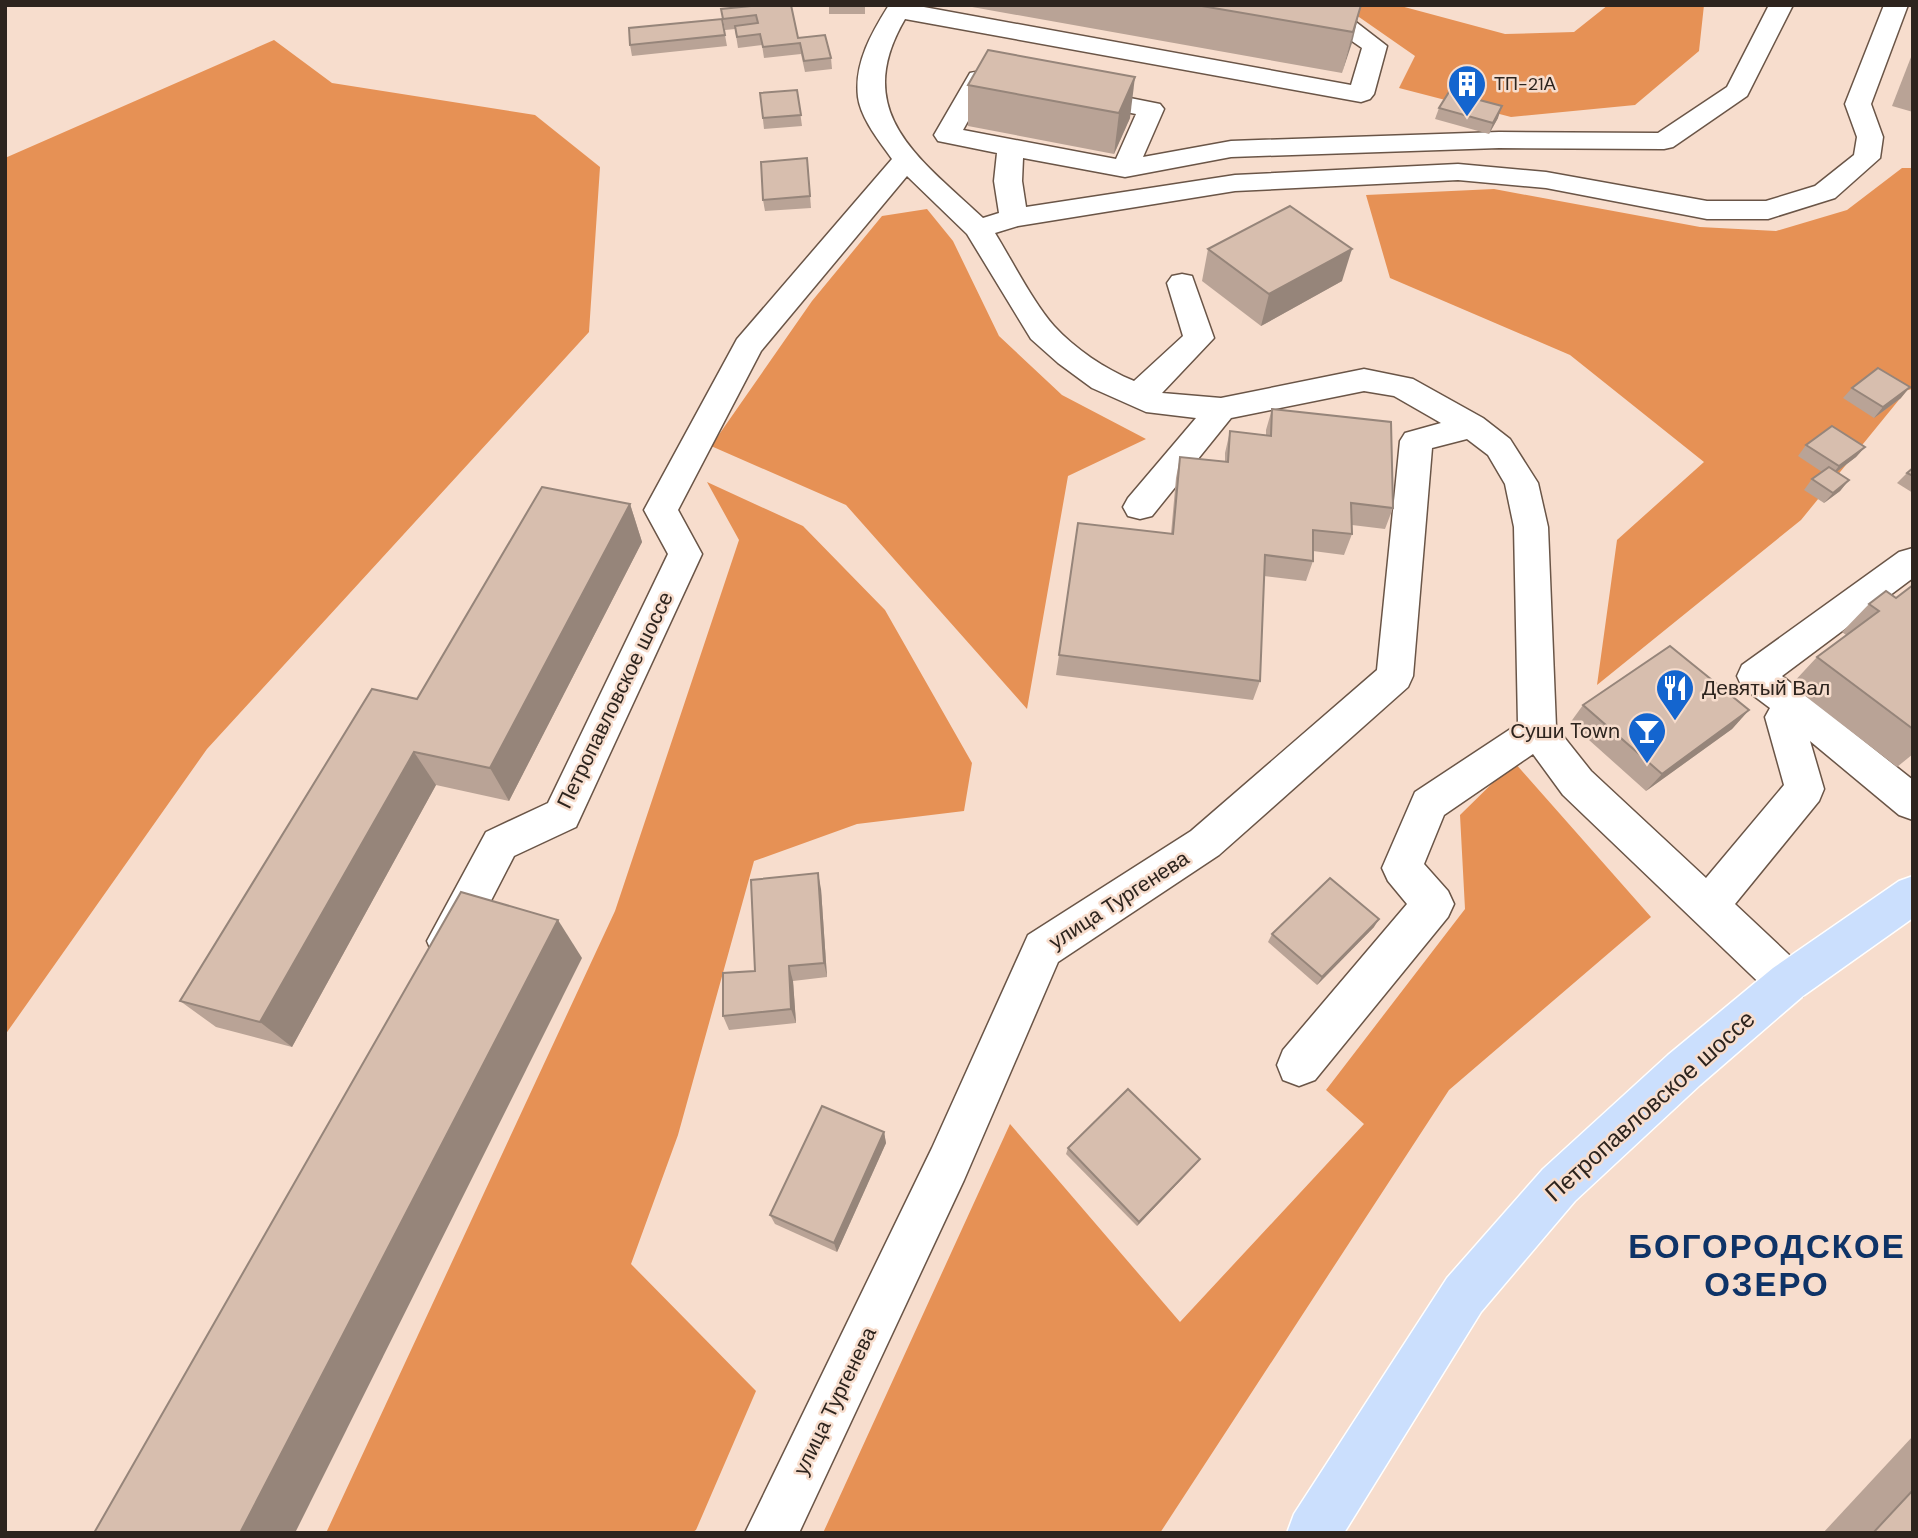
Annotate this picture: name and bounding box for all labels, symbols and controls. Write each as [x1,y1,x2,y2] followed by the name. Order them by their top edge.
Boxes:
[1446,63,1488,118] building icon: ТП-21А
[1494,72,1556,96] place label: ТП-21А
[550,587,680,813] street label: Петропавловское шоссе
[1654,667,1696,722] restaurant icon: Девятый Вал
[1702,674,1830,702] place label: Девятый Вал
[1626,710,1668,765] bar icon: Суши Town
[1510,717,1620,745] place label: Суши Town
[1044,844,1195,956] street label: улица Тургенева
[1538,1003,1761,1208] street label: Петропавловское шоссе
[1628,1225,1906,1306] district label: БОГОРОДСКОЕ ОЗЕРО
[787,1322,883,1480] street label: улица Тургенева

